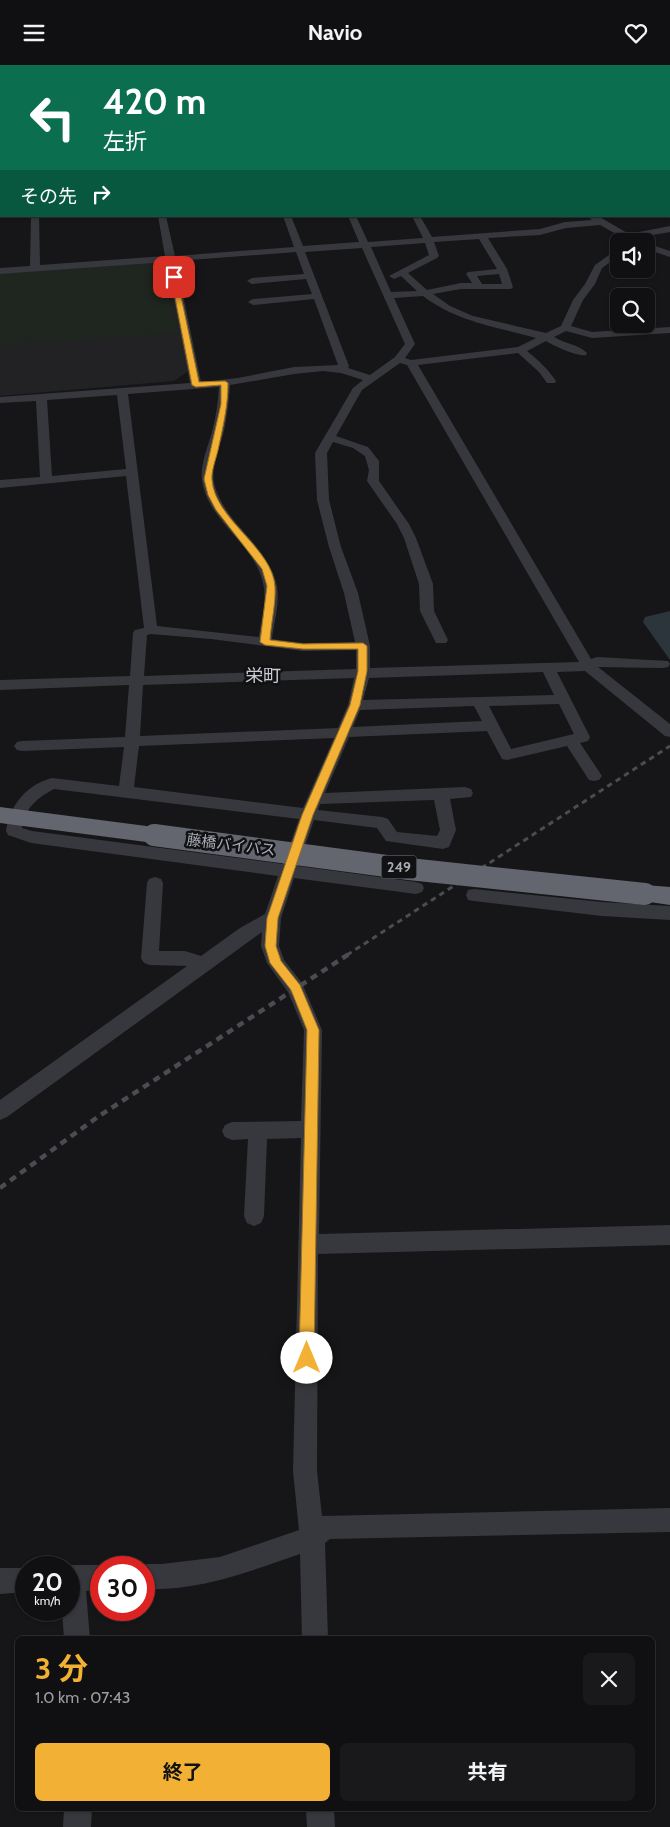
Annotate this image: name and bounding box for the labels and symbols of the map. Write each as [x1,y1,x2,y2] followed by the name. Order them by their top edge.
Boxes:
[153,256,195,298] pin
[245,665,281,687] district label: 栄町
[185,831,277,859] street label: 藤橋バイパス
[382,855,416,879] road number: 249
[280,1331,332,1383] position arrow
[90,1556,155,1621] speed limit sign: 30

